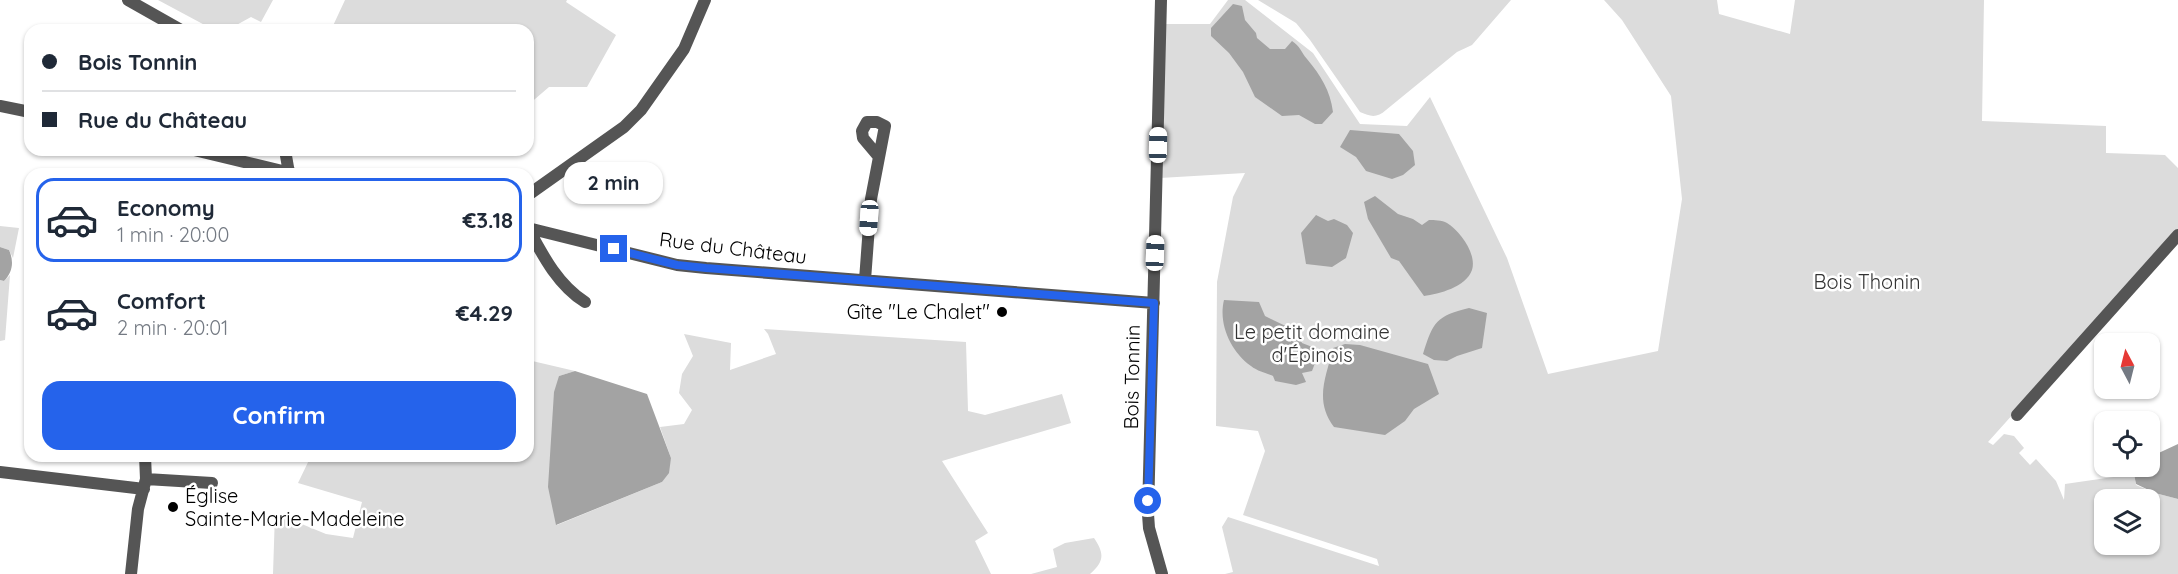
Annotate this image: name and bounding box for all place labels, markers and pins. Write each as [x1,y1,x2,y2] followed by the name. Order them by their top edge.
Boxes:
[847,299,990,324] place label: Gîte "Le Chalet"
[995,305,1009,319] marker: Gîte "Le Chalet"
[185,483,405,531] place label: Église Sainte-Marie-Madeleine
[166,500,180,514] marker: Église Sainte-Marie-Madeleine

